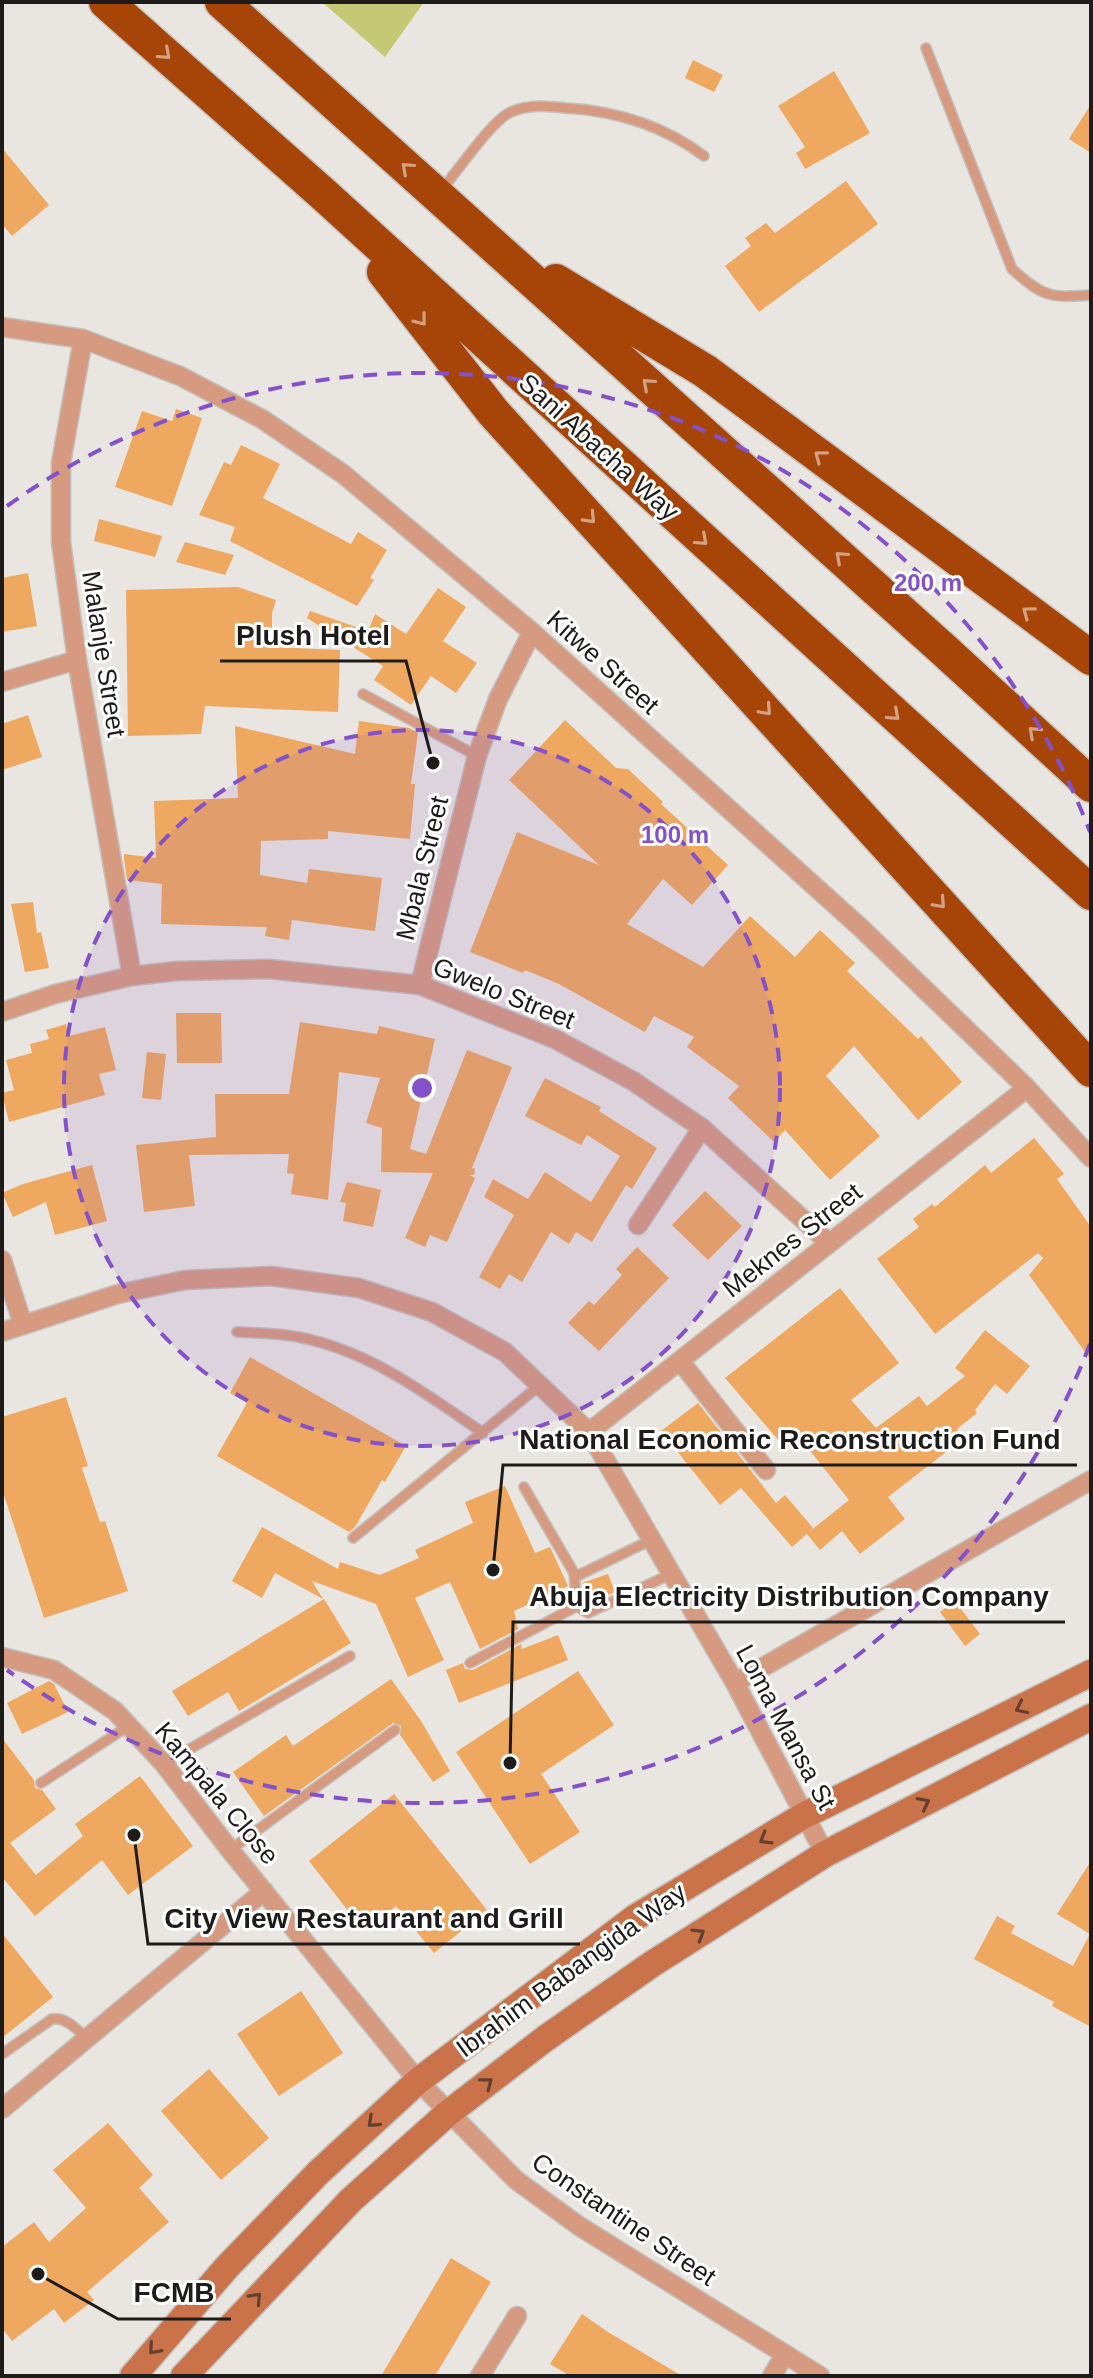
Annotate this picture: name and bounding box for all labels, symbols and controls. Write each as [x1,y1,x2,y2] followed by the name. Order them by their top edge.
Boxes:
[155,44,170,58] one-way arrow
[402,163,416,177] one-way arrow
[412,312,426,326] one-way arrow
[513,368,685,526] street label: Sani Abacha Way
[642,379,657,393] one-way arrow
[814,452,829,466] one-way arrow
[581,509,596,523] one-way arrow
[692,531,707,545] one-way arrow
[836,553,851,567] one-way arrow
[76,569,132,740] street label: Malanje Street
[894,569,962,596] text: 200 m
[541,604,666,721] street label: Kitwe Street
[1023,607,1037,621] one-way arrow
[220,609,406,661] callout: Plush Hotel
[236,620,390,651] text: Plush Hotel
[756,700,771,715] one-way arrow
[885,706,900,720] one-way arrow
[1028,728,1043,742] one-way arrow
[390,792,455,943] street label: Mbala Street
[641,821,709,848] text: 100 m
[930,893,945,908] one-way arrow
[429,951,580,1035] street label: Gwelo Street
[408,1074,436,1102] centre of rings
[717,1176,868,1303] street label: Meknes Street
[503,1413,1077,1465] callout: National Economic Reconstruction Fund
[519,1424,1061,1455] text: National Economic Reconstruction Fund
[513,1570,1065,1622] callout: Abuja Electricity Distribution Company
[529,1581,1049,1612] text: Abuja Electricity Distribution Company
[730,1640,842,1815] street label: Loma Mansa St
[1015,1698,1030,1714] one-way arrow
[149,1716,285,1870] street label: Kampala Close
[915,1797,930,1812] one-way arrow
[759,1829,774,1845] one-way arrow
[450,1877,692,2063] street label: Ibrahim Babangida Way
[148,1892,580,1944] callout: City View Restaurant and Grill
[164,1903,564,1934] text: City View Restaurant and Grill
[691,1928,705,1943] one-way arrow
[478,2079,493,2093] one-way arrow
[368,2113,383,2127] one-way arrow
[526,2146,722,2292] street label: Constantine Street
[118,2267,231,2319] callout: FCMB
[134,2277,214,2308] text: FCMB
[246,2293,261,2307] one-way arrow
[149,2339,164,2354] one-way arrow

